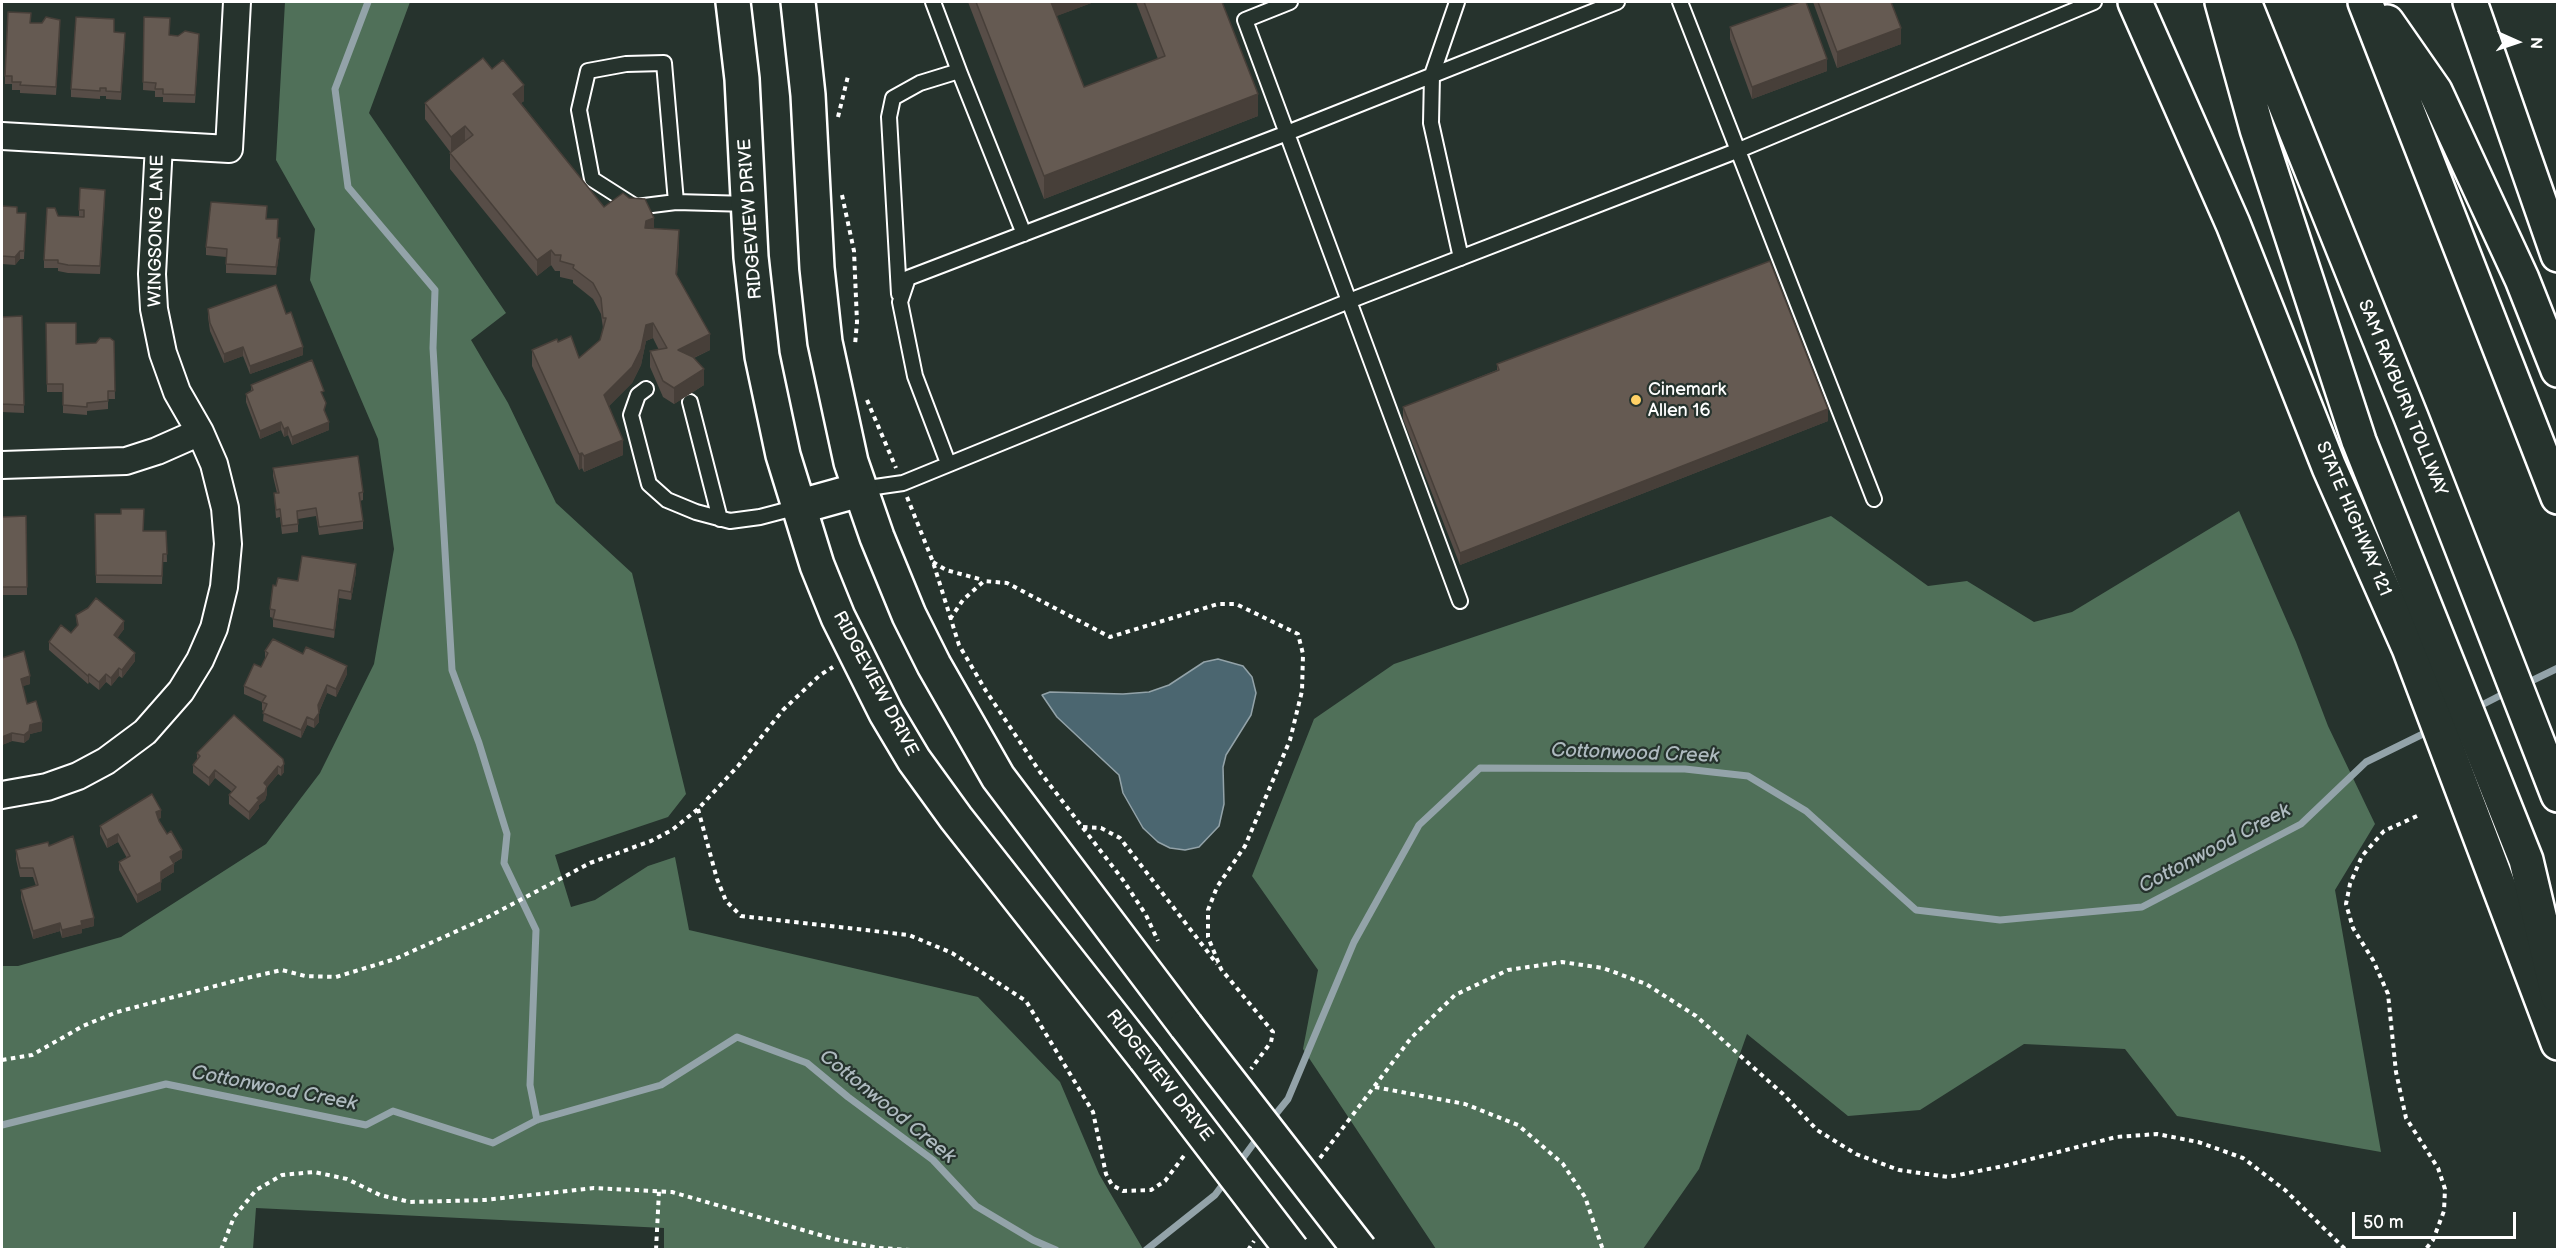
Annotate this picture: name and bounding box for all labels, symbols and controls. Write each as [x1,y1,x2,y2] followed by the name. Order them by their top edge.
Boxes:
[2487,12,2547,72] north arrow
[2526,36,2545,49] text: N
[735,138,767,300] street label: RIDGEVIEW DRIVE
[145,155,169,307] street label: WINGSONG LANE
[2353,297,2451,499] street label: SAM RAYBURN TOLLWAY
[1648,379,1726,422] place label: Cinemark Allen 16
[1629,393,1643,407] marker: Cinemark Allen 16
[2311,438,2395,600] street label: STATE HIGHWAY 121
[828,608,922,760] street label: RIDGEVIEW DRIVE
[1550,739,1720,769] water label: Cottonwood Creek
[2135,799,2295,899] water label: Cottonwood Creek
[1101,1006,1217,1146] street label: RIDGEVIEW DRIVE
[814,1045,960,1169] water label: Cottonwood Creek
[189,1061,359,1117] water label: Cottonwood Creek
[2355,1200,2518,1238] scale bar
[2363,1212,2404,1233] text: 50 m

